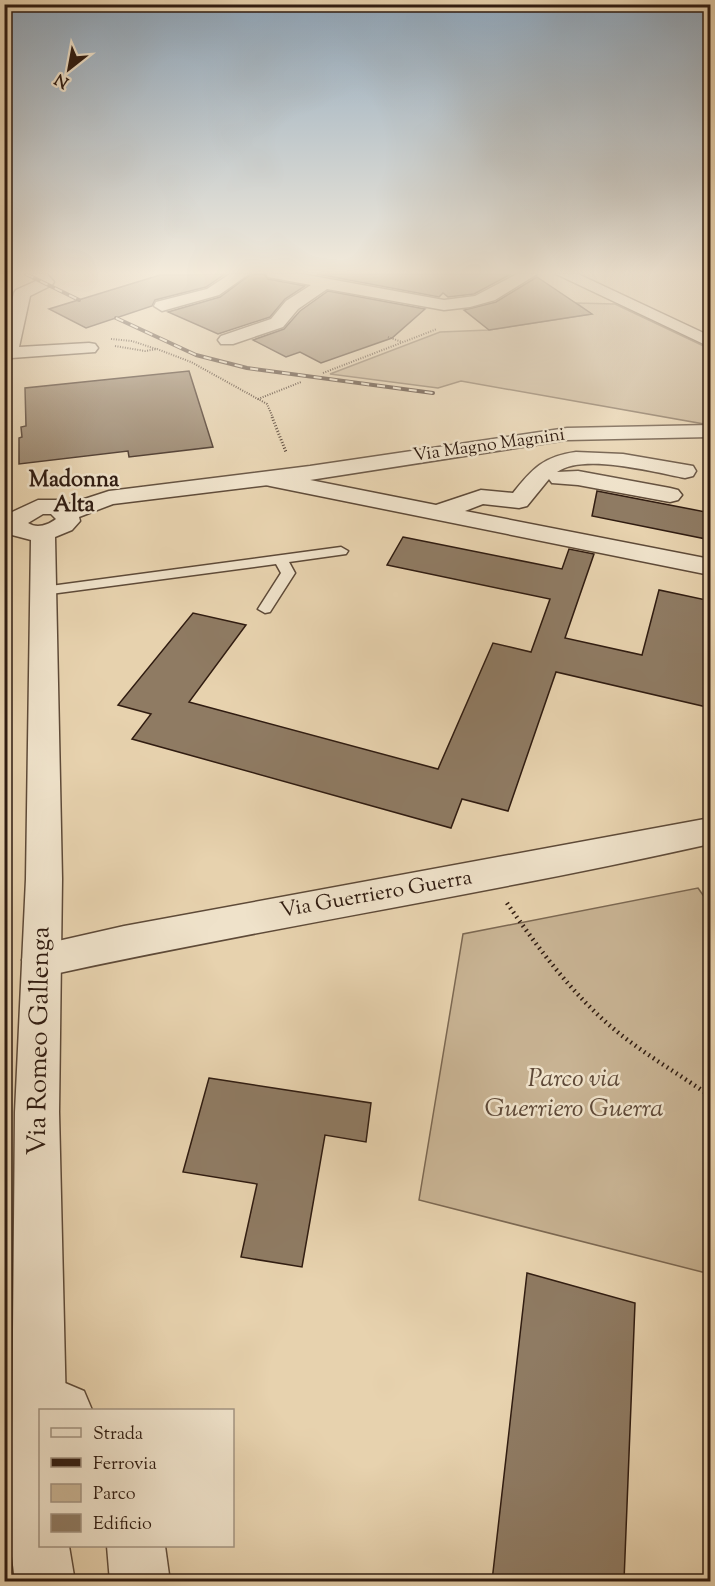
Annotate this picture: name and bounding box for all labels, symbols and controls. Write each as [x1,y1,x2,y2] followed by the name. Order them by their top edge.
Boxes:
[39,39,99,99] north arrow
[51,66,74,93] text: N
[411,422,567,470] street label: Via Magno Magnini
[29,465,120,522] district label: Madonna Alta
[278,863,475,927] street label: Via Guerriero Guerra
[20,926,60,1156] street label: Via Romeo Gallenga
[485,1061,663,1128] park label: Parco via Guerriero Guerra
[39,1409,234,1547] legend
[93,1422,143,1448] text: Strada
[93,1452,157,1478] text: Ferrovia
[93,1482,136,1508] text: Parco
[93,1512,152,1538] text: Edificio

